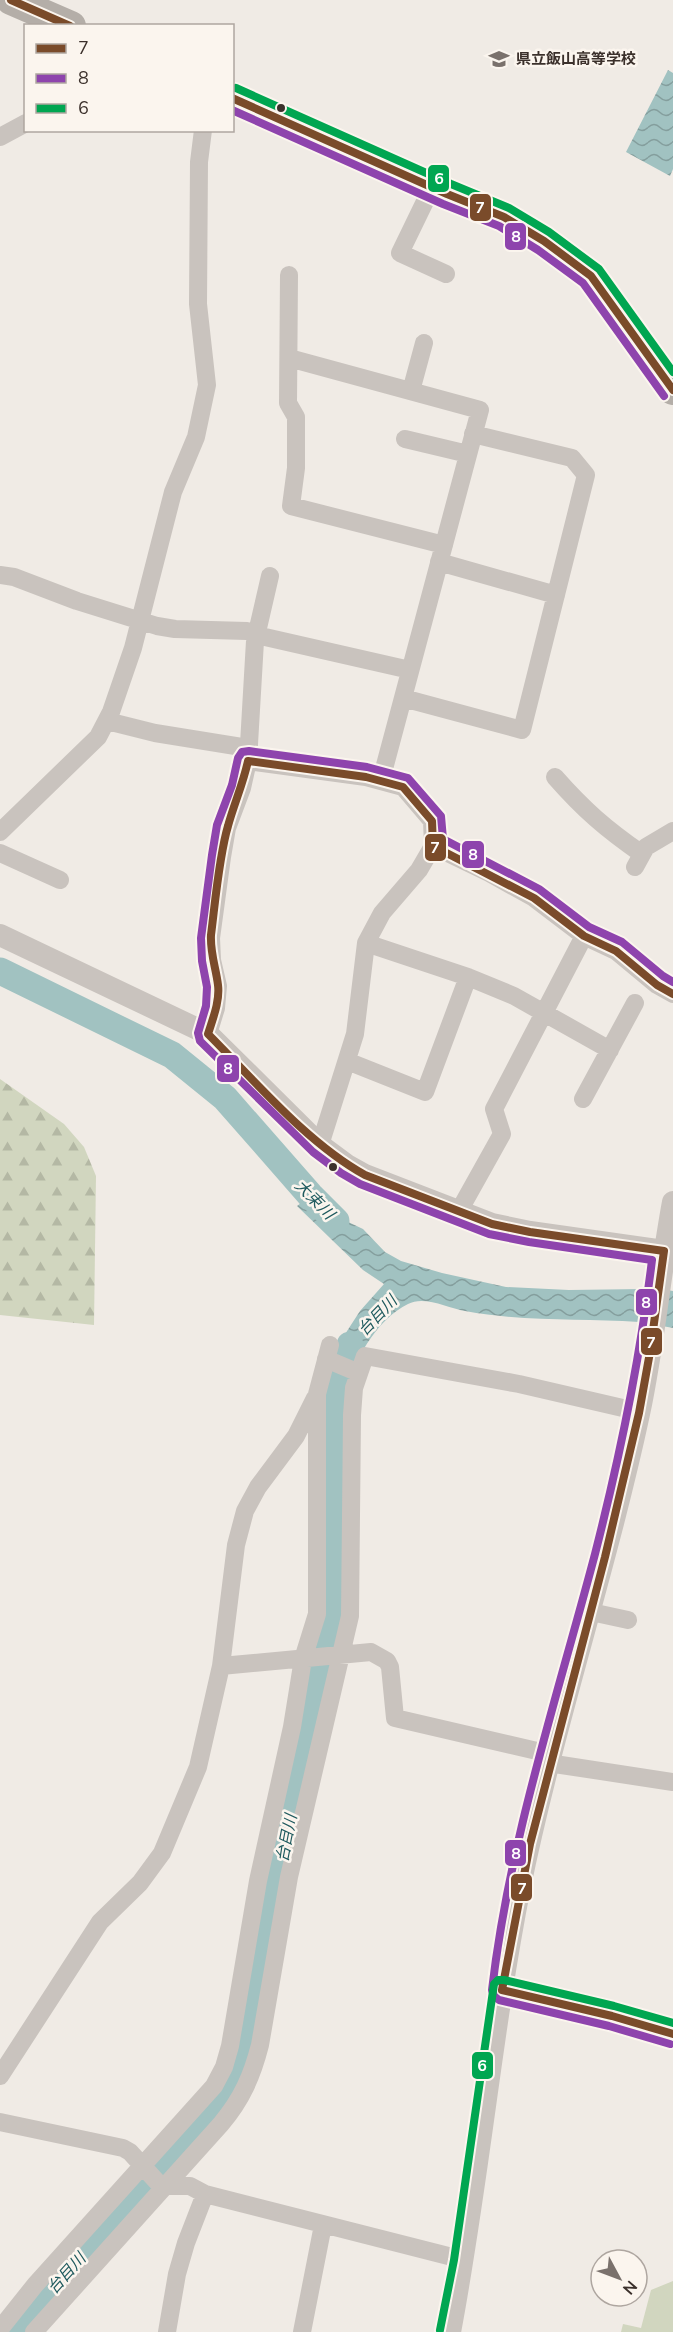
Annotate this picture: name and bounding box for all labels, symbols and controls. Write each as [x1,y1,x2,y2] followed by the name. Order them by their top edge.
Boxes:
[24,24,234,132] legend
[78,36,89,60] text: 7
[487,47,511,71] school or university icon: 県立飯山高等学校
[516,49,636,69] place label: 県立飯山高等学校
[78,66,89,90] text: 8
[78,96,89,120] text: 6
[275,102,287,114] unlabelled marker
[427,164,450,193] line badge: 6
[434,168,444,190] text: 6
[469,193,492,222] line badge: 7
[475,197,485,219] text: 7
[504,222,527,251] line badge: 8
[511,226,521,248] text: 8
[424,833,447,862] line badge: 7
[430,837,440,859] text: 7
[461,840,485,869] line badge: 8
[468,844,478,866] text: 8
[216,1054,240,1083] line badge: 8
[223,1058,233,1080] text: 8
[327,1161,339,1173] unlabelled marker
[290,1175,340,1226] water label: 大束川
[635,1288,658,1316] line badge: 8
[353,1289,404,1341] water label: 台目川
[641,1292,651,1314] text: 8
[640,1327,663,1356] line badge: 7
[646,1332,656,1354] text: 7
[272,1811,303,1864] water label: 台目川
[504,1839,527,1867] line badge: 8
[511,1843,521,1865] text: 8
[510,1873,533,1902] line badge: 7
[517,1878,527,1900] text: 7
[471,2051,494,2080] line badge: 6
[477,2055,487,2077] text: 6
[43,2247,92,2299] water label: 台目川
[589,2248,649,2308] north arrow
[617,2275,642,2299] text: N

